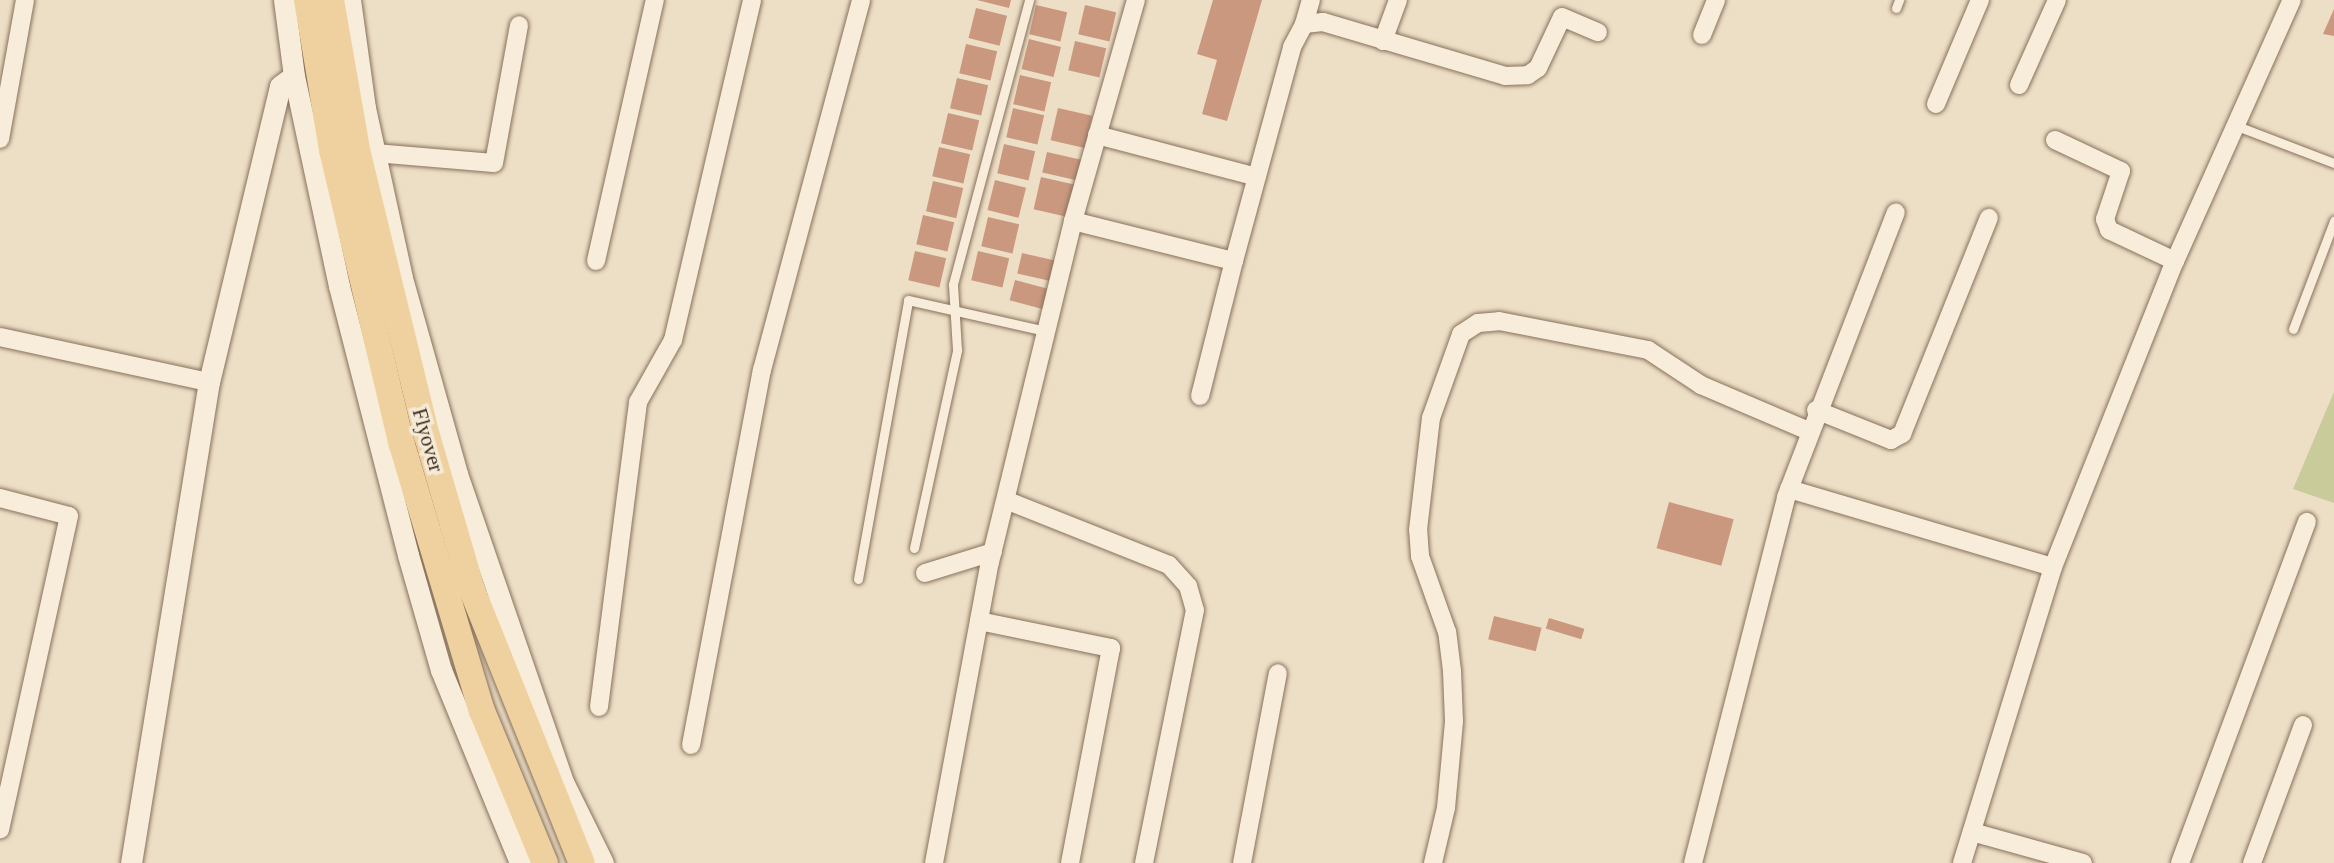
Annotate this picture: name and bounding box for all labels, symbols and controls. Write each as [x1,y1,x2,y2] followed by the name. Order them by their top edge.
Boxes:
[407,405,449,475] street label: Flyover

